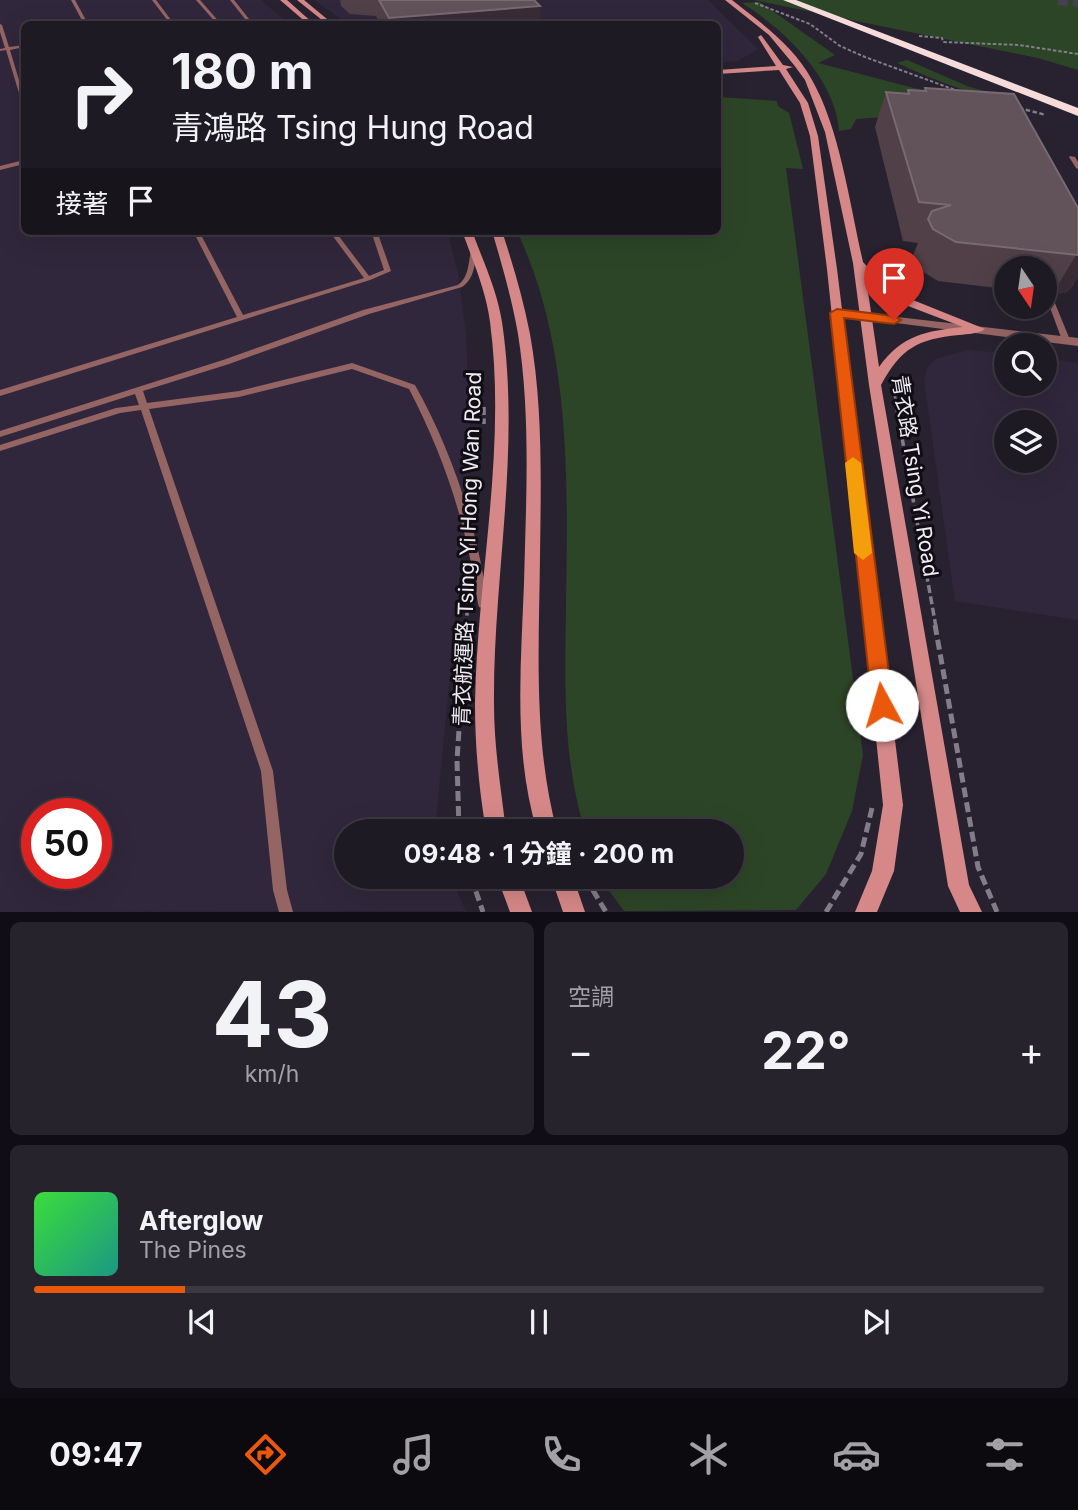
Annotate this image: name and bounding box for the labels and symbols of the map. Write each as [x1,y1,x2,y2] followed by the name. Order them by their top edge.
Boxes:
[864,248,924,320] pin
[994,256,1057,318] north arrow
[449,371,486,727] street label: 青衣航運路 Tsing Yi Hong Wan Road
[887,373,944,578] street label: 青衣路 Tsing Yi Road
[845,668,919,742] position arrow
[21,798,112,889] speed limit sign: 50

